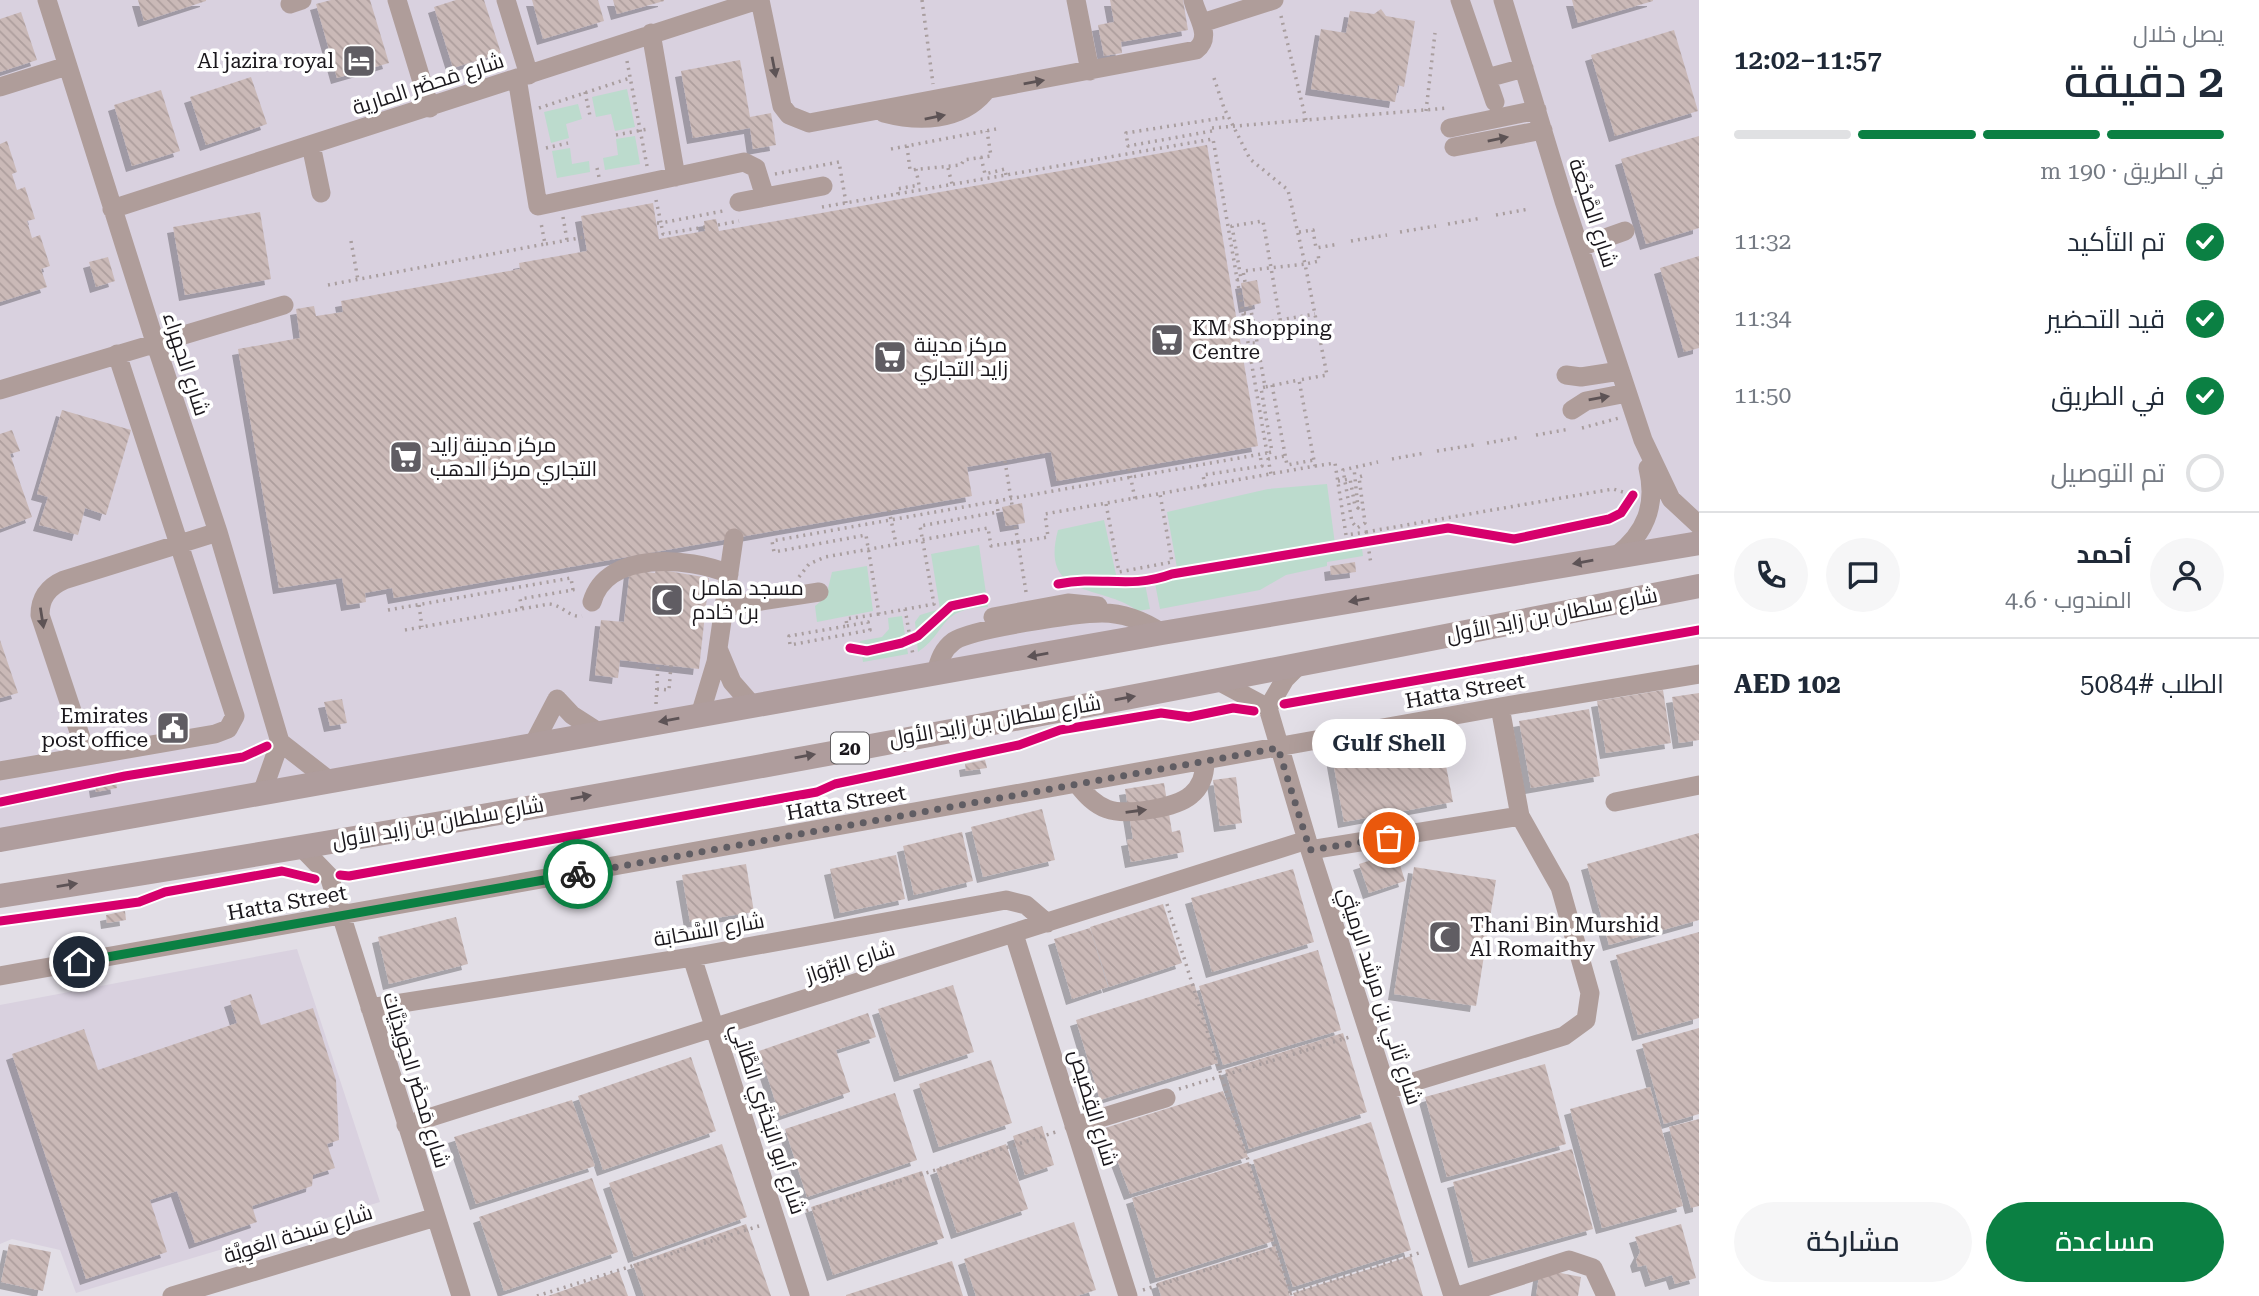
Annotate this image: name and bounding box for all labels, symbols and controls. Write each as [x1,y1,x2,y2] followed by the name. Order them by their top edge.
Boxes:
[2133,21,2224,48] text: يصل خلال
[340,42,378,80] hotel icon: Al jazira royal
[1734,45,1882,75] text: 11:57–12:02
[349,48,507,122] street label: شارع مَحضَر المارية
[197,49,335,73] place label: Al jazira royal
[2064,54,2224,108] text: 2 دقيقة
[769,56,780,78] one-way arrow
[1023,76,1045,87] one-way arrow
[924,111,946,122] one-way arrow
[1487,133,1509,144] one-way arrow
[1562,155,1622,271] street label: شارع الصَّجْعَة
[2040,158,2224,185] text: في الطريق · 190 m
[2186,223,2224,261] icon: check
[2067,227,2165,257] text: تم التأكيد
[1734,228,1791,255] text: 11:32
[2186,300,2224,338] icon: check
[2046,304,2165,334] text: قيد التحضير
[1734,305,1791,332] text: 11:34
[156,309,214,419] street label: شارع الجهراء
[1192,316,1332,364] place label: KM Shopping Centre
[1148,321,1186,359] supermarket icon: KM Shopping Centre
[914,333,1008,385] place label: مركز مدينة زايد التجاري
[871,338,909,376] supermarket icon: مركز مدينة زايد التجاري
[2186,377,2224,415] icon: check
[2051,381,2165,411] text: في الطريق
[1734,382,1791,409] text: 11:50
[1588,393,1610,404] one-way arrow
[430,433,597,485] place label: مركز مدينة زايد التجاري مركز الدهب
[387,438,425,476] supermarket icon: مركز مدينة زايد التجاري مركز الدهب
[2050,458,2165,488] text: تم التوصيل
[1734,538,1808,612] button: phone
[1826,538,1900,612] button: chat
[2150,538,2224,612] button: person
[2076,539,2132,569] text: أحمد
[1572,557,1594,568] one-way arrow
[692,576,804,626] place label: مسجد هامل بن خادم
[648,581,686,619] mosque icon: مسجد هامل بن خادم
[1444,583,1660,649] street label: شارع سلطان بن زايد الأول
[2005,587,2132,614] text: المندوب · 4.6
[1348,595,1370,606] one-way arrow
[37,607,48,629] one-way arrow
[1027,650,1049,661] one-way arrow
[1403,669,1527,713] street label: Hatta Street
[1734,669,1841,699] text: AED 102
[2080,669,2224,699] text: الطلب #5084
[887,691,1103,753] street label: شارع سلطان بن زايد الأول
[1114,692,1136,703] one-way arrow
[41,704,148,752] place label: Emirates post office
[154,709,192,747] public building icon: Emirates post office
[658,715,680,726] one-way arrow
[1312,719,1466,768] callout: Gulf Shell
[1332,730,1446,757] text: Gulf Shell
[831,733,869,764] road number: 20
[794,750,816,761] one-way arrow
[784,781,908,825] street label: Hatta Street
[570,791,592,802] one-way arrow
[330,793,546,855] street label: شارع سلطان بن زايد الأول
[1125,805,1147,816] one-way arrow
[1359,808,1419,868] pin
[1370,819,1408,857] icon: bag
[543,839,613,909] courier
[559,855,597,893] icon: bike
[57,879,79,890] one-way arrow
[225,881,349,925] street label: Hatta Street
[1330,884,1427,1109] street label: شارع ثاني بن مرشد الرميثي
[652,908,767,954] street label: شارع السَّحَابَة
[1470,913,1660,961] place label: Thani Bin Murshid Al Romaithy
[1426,918,1464,956] mosque icon: Thani Bin Murshid Al Romaithy
[49,932,109,992] pin
[801,936,898,990] street label: شارع البُرْوَاز
[60,943,98,981] icon: home
[376,989,454,1171] street label: شارع مَحضَر الحِوَيذِيَّات
[722,1020,811,1219] street label: شارع أبو البَختَرِي الطَّائِي
[1062,1047,1122,1170] street label: شارع القِصَيص
[221,1200,376,1271] street label: شارع سَبخة العَوِيَّة
[1734,1202,1972,1282] button: مشاركة
[1986,1202,2224,1282] button: مساعدة

